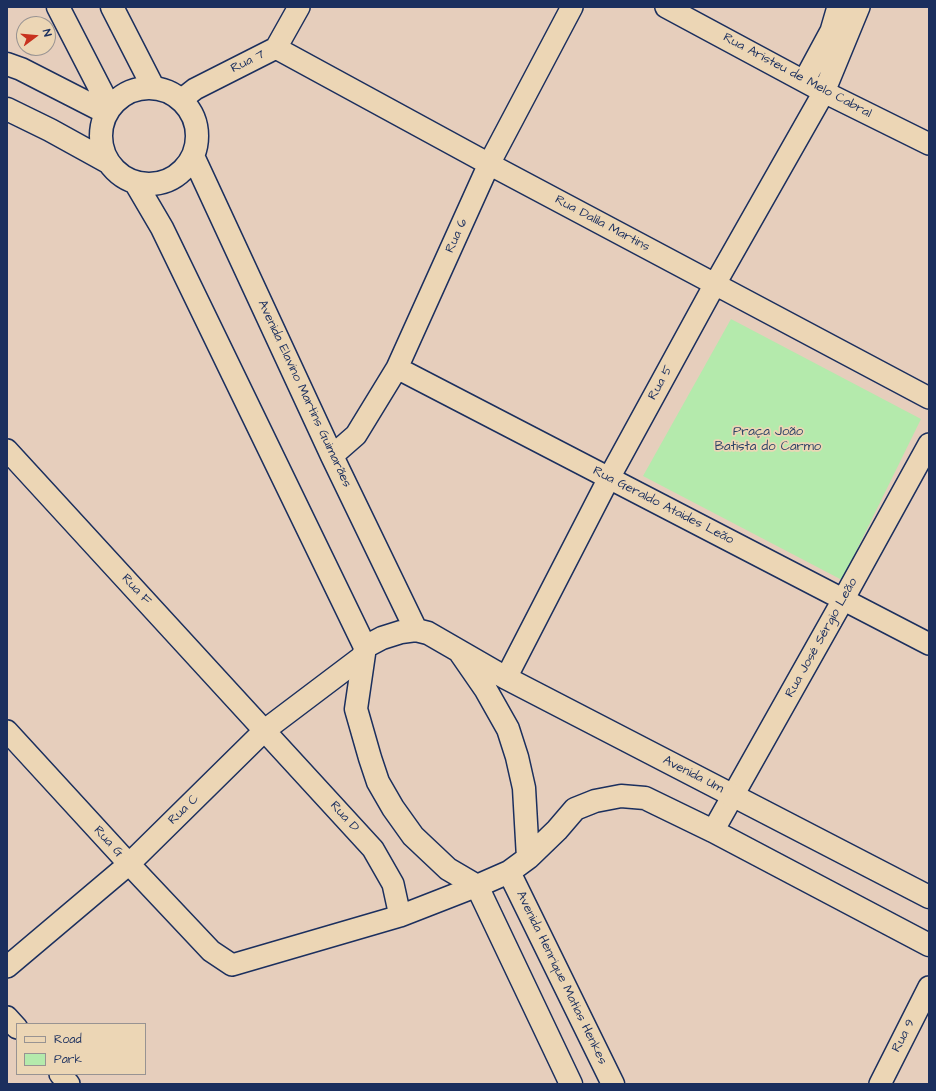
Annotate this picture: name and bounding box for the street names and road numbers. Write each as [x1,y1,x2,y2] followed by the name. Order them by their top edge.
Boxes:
[720,30,874,122] street label: Rua Aristeu de Melo Cabral
[229,47,267,77] street label: Rua 7
[552,192,652,256] street label: Rua Dalila Martins
[443,216,471,256] street label: Rua 6
[254,298,354,490] street label: Avenida Elavino Martins Guimarães
[645,363,677,403] street label: Rua 5
[590,464,736,548] street label: Rua Geraldo Ataides Leão
[118,571,154,609] street label: Rua F
[783,575,861,701] street label: Rua José Sérgio Leão
[660,753,726,797] street label: Avenida Um
[165,792,203,828] street label: Rua C
[326,798,362,836] street label: Rua D
[90,823,126,861] street label: Rua G
[512,889,610,1067] street label: Avenida Henrique Matias Henkes
[889,1017,919,1055] street label: Rua 9

